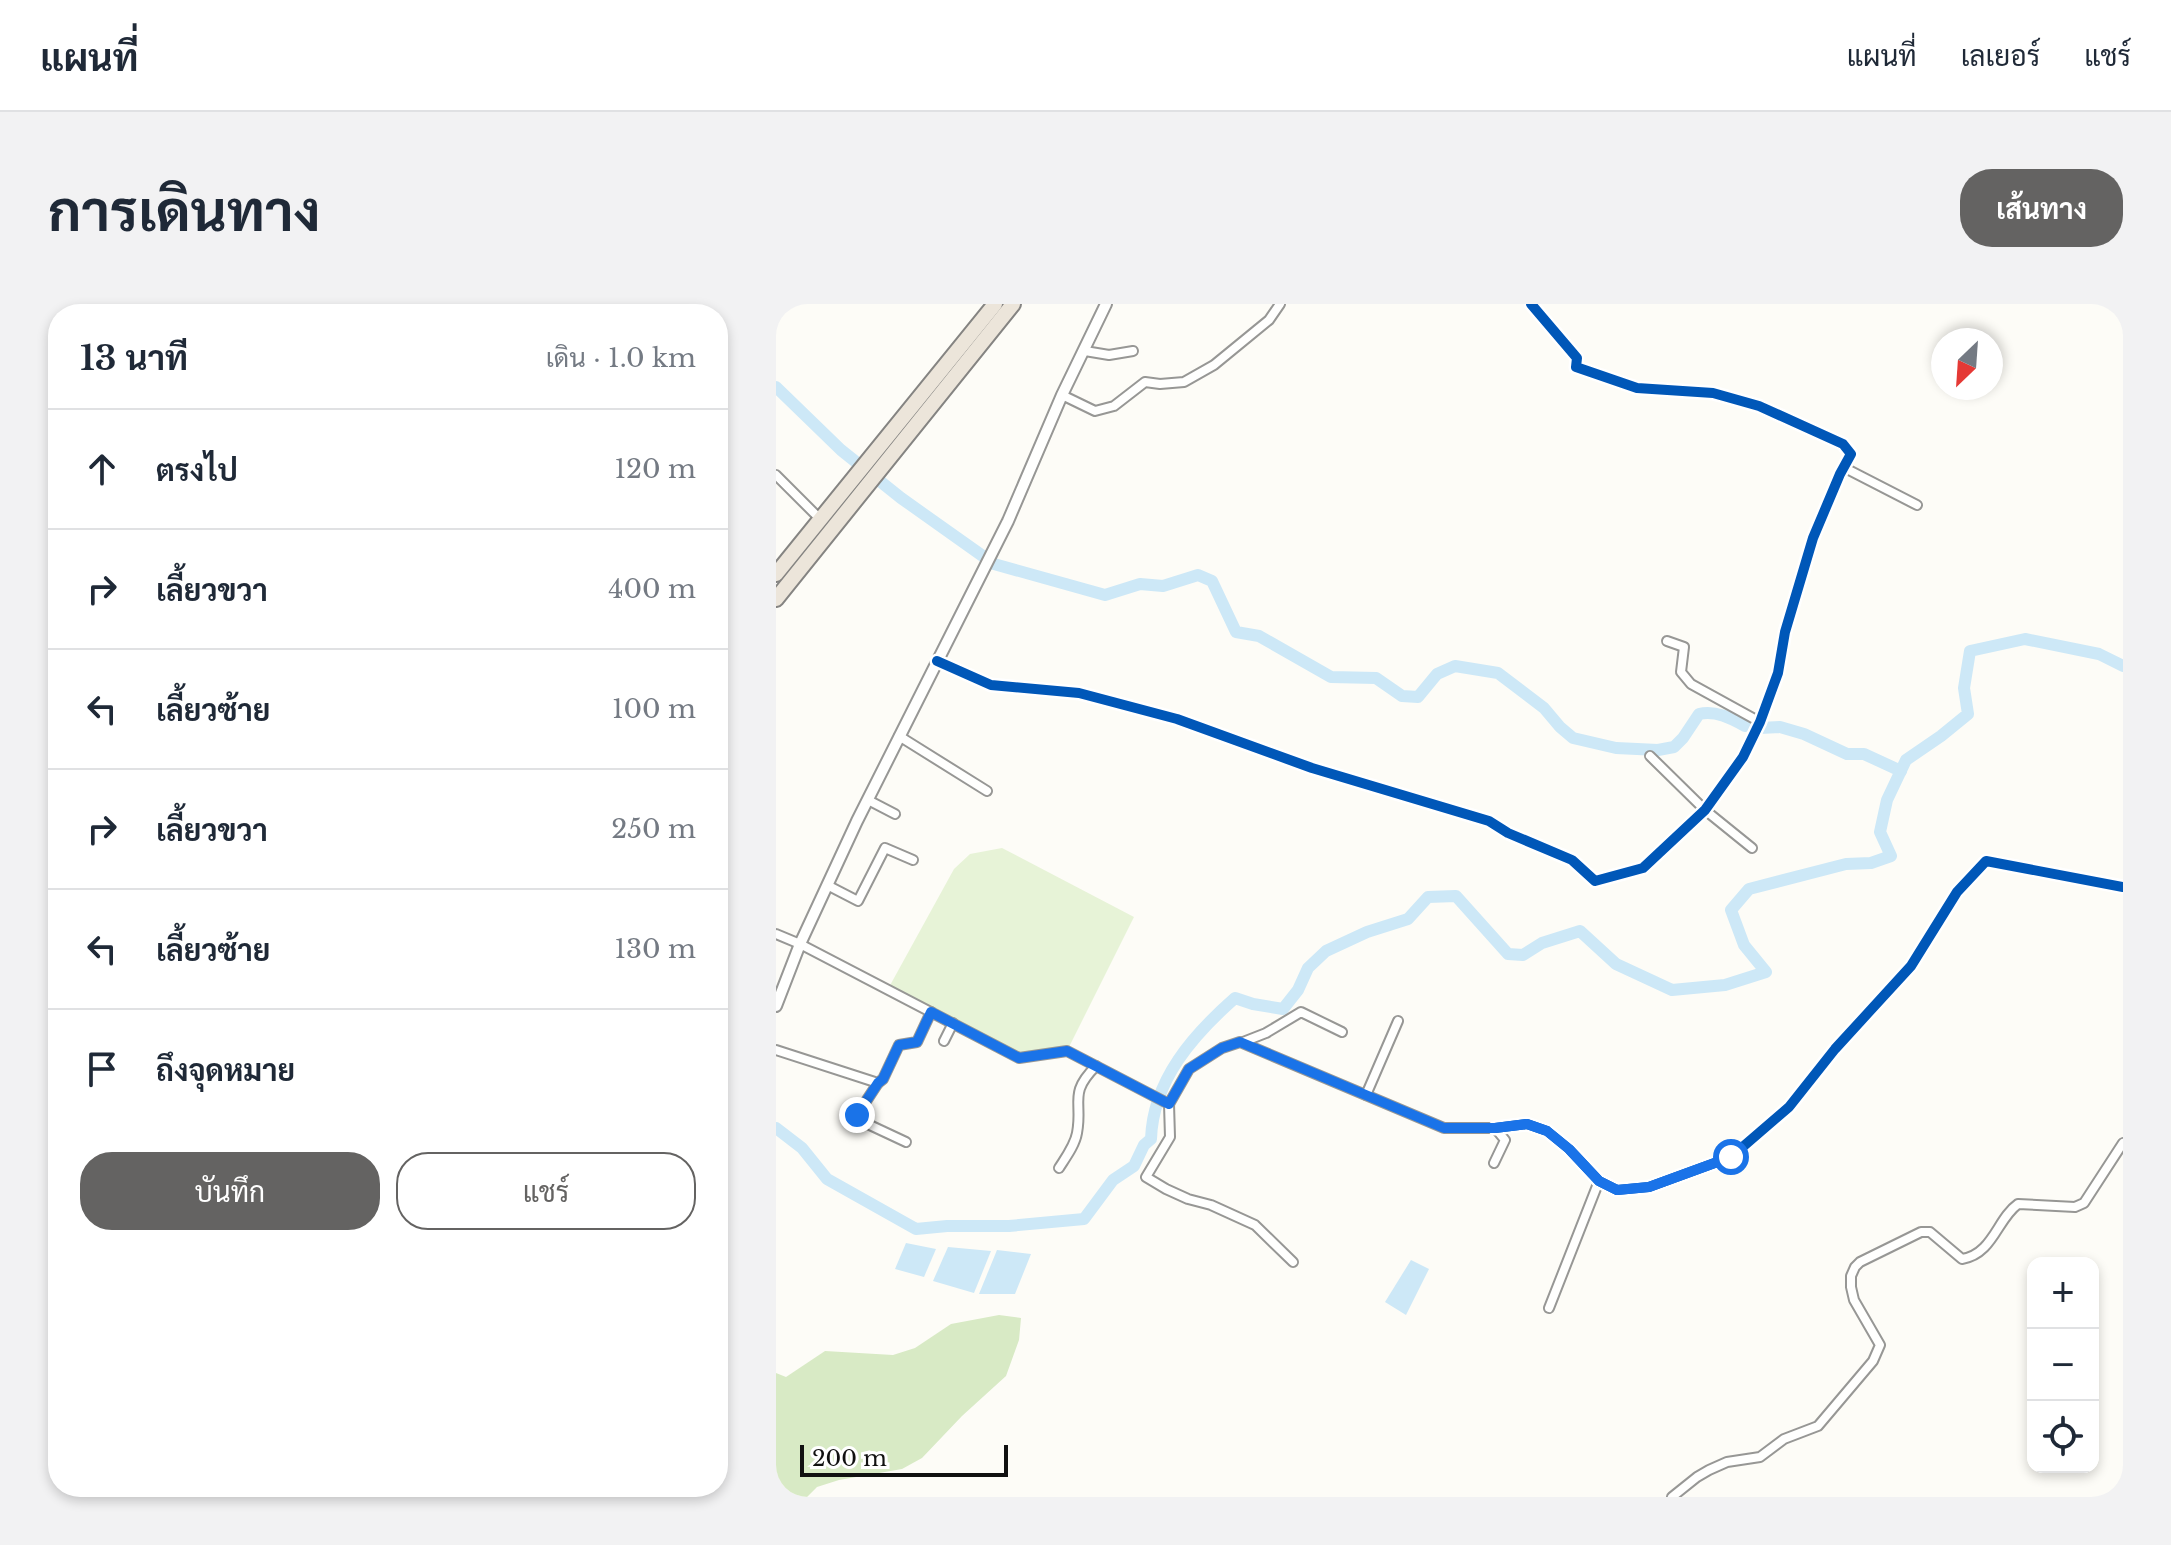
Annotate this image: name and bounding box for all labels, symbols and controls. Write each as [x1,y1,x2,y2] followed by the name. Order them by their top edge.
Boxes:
[40,34,139,81] text: แผนที่
[1847,39,1917,74] text: แผนที่
[1961,39,2040,74] text: เลเยอร์
[2084,39,2131,74] text: แชร์
[1960,169,2123,247] button: เส้นทาง
[48,177,320,246] text: การเดินทาง
[1931,328,2003,400] north arrow
[80,337,188,379] text: 13 นาที
[546,342,696,374] text: เดิน · 1.0 km
[80,447,124,491] icon: ahead
[156,452,238,489] text: ตรงไป
[614,453,696,485] text: 120 m
[80,567,124,611] icon: right
[156,572,268,609] text: เลี้ยวขวา
[608,573,696,605] text: 400 m
[80,687,124,731] icon: left
[156,692,270,729] text: เลี้ยวซ้าย
[612,693,696,725] text: 100 m
[80,807,124,851] icon: right
[156,812,268,849] text: เลี้ยวขวา
[611,813,696,845] text: 250 m
[80,927,124,971] icon: left
[156,932,270,969] text: เลี้ยวซ้าย
[614,933,696,965] text: 130 m
[80,1047,124,1091] icon: arrive
[156,1052,295,1089] text: ถึงจุดหมาย
[839,1097,875,1133] route end
[1713,1139,1749,1175] route start
[80,1152,380,1230] button: บันทึก
[396,1152,696,1230] button: แชร์
[2027,1257,2099,1473] map controls
[2027,1257,2099,1329] button: +
[2027,1329,2099,1401] button: −
[2027,1401,2099,1473] button: locate
[800,1441,1008,1477] scale bar
[812,1445,887,1472] text: 200 m

